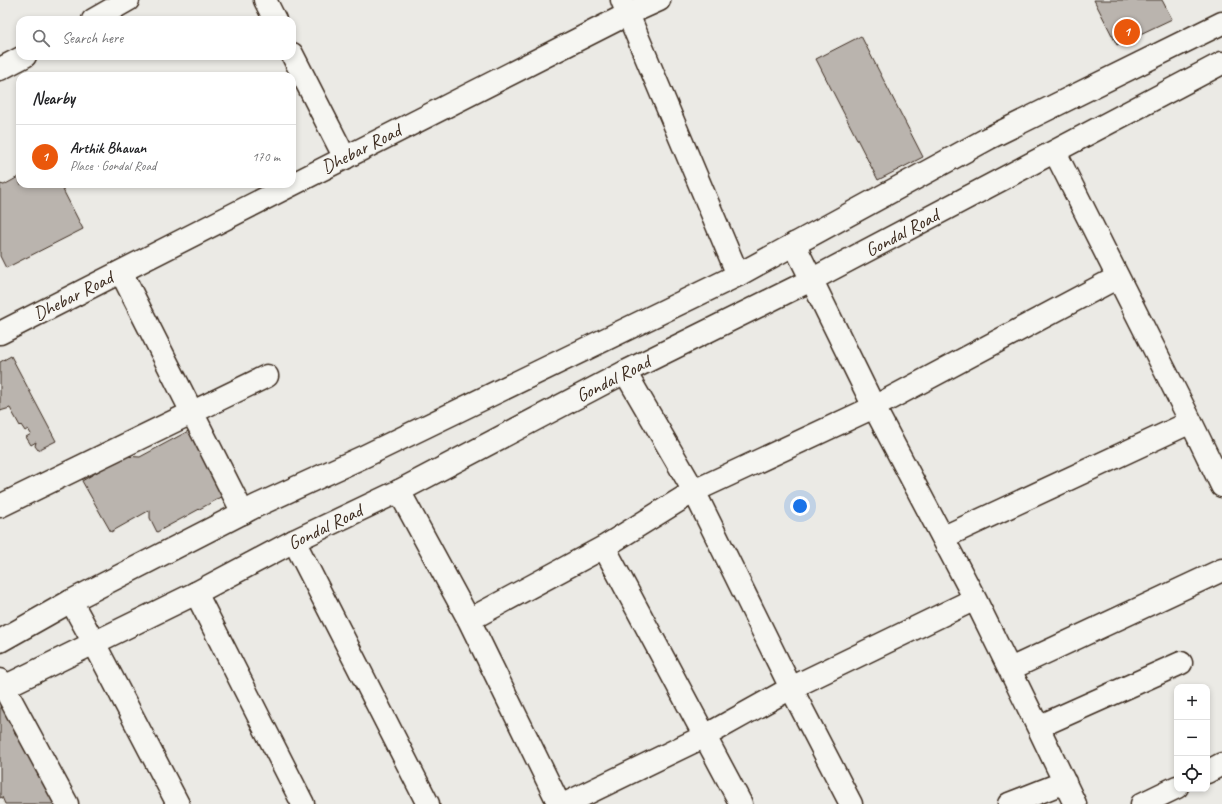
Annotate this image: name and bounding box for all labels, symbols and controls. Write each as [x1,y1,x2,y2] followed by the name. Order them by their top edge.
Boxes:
[16,16,296,60] search box
[1114,17,1140,47] pin: 1
[30,27,52,49] icon: search
[62,29,123,48] text: Search here
[32,88,75,109] text: Nearby
[317,117,408,179] street label: Dhebar Road
[70,139,146,158] text: Arthik Bhavan
[42,149,48,165] text: 1
[252,149,280,165] text: 170 m
[70,158,156,174] text: Place · Gondal Road
[861,202,946,262] street label: Gondal Road
[29,264,120,326] street label: Dhebar Road
[572,349,657,408] street label: Gondal Road
[790,496,810,516] your location
[284,497,369,555] street label: Gondal Road
[1174,684,1210,792] map controls
[1174,684,1210,720] button: +
[1174,720,1210,756] button: −
[1174,756,1210,792] button: locate

